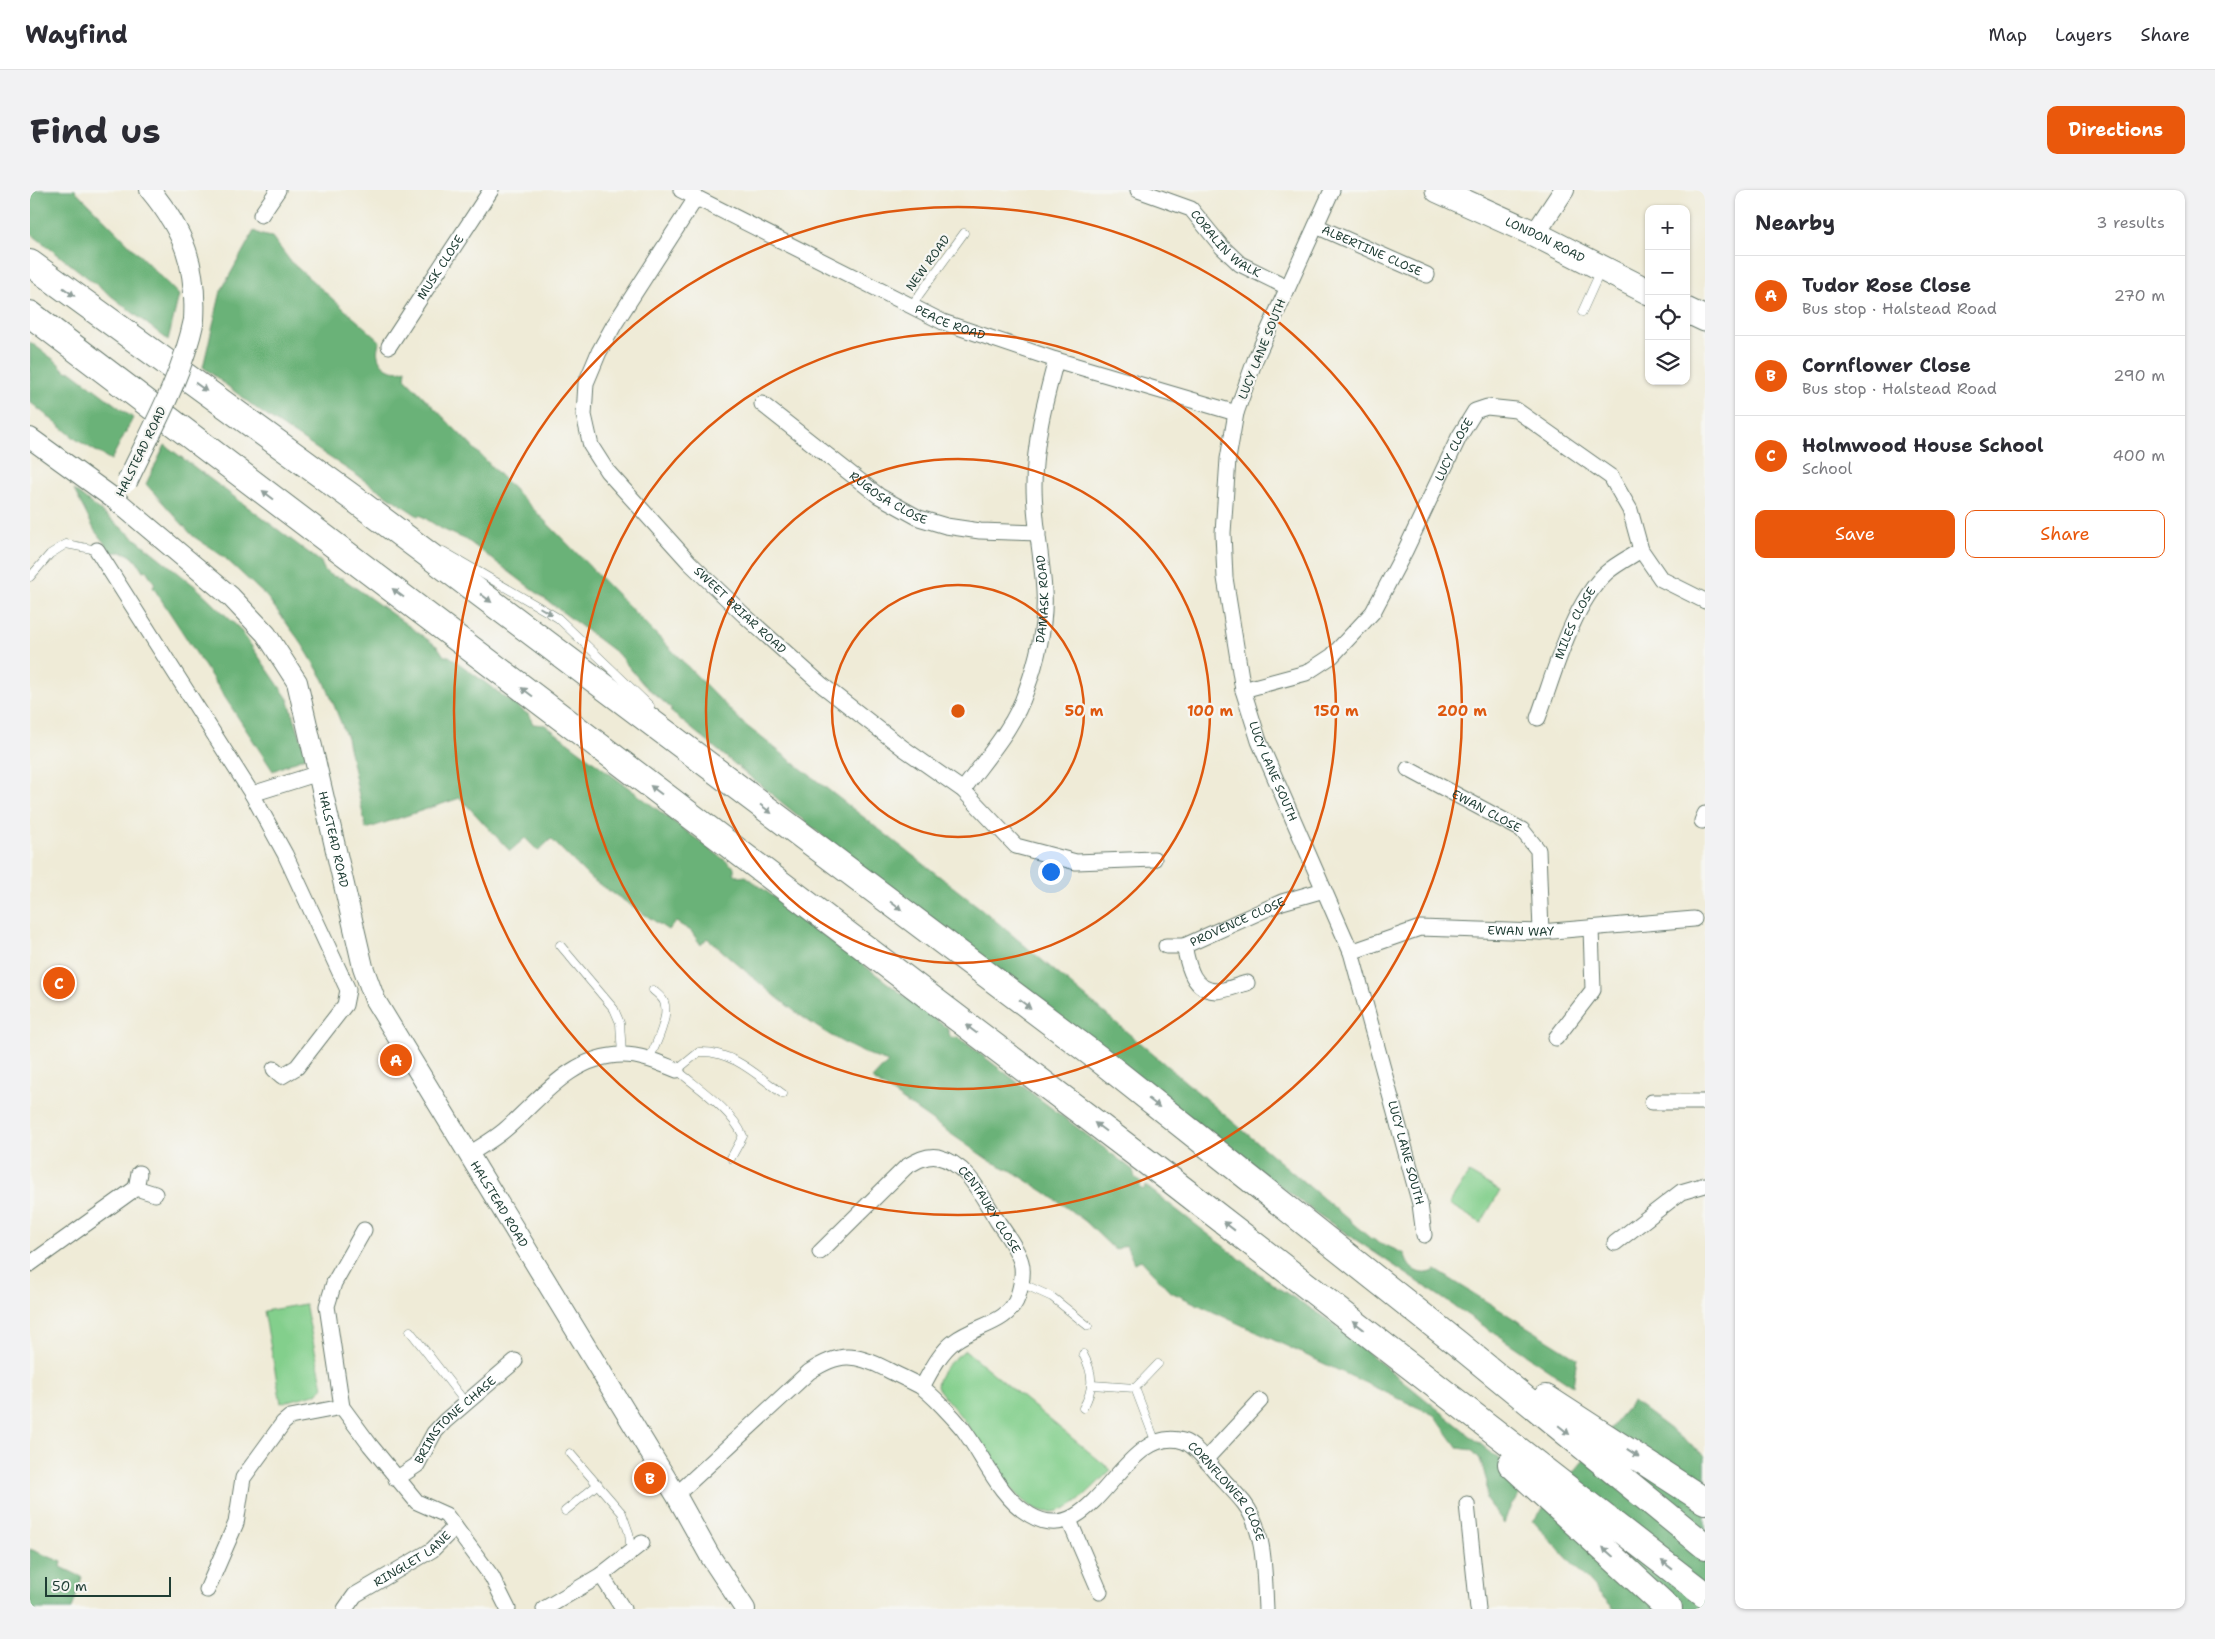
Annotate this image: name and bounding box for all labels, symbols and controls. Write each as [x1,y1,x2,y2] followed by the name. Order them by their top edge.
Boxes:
[25,19,128,51] text: Wayfind
[1989,23,2027,47] text: Map
[2055,23,2112,47] text: Layers
[2140,23,2190,47] text: Share
[2047,106,2185,154] button: Directions
[30,107,161,154] text: Find us
[1645,205,1690,385] map controls
[1645,205,1690,250] button: +
[1187,207,1264,281] street label: CORALIN WALK
[1755,209,1835,237] text: Nearby
[2096,212,2165,233] text: 3 results
[1503,213,1588,266] street label: LONDON ROAD
[1319,221,1425,280] street label: ALBERTINE CLOSE
[413,232,467,303] street label: MUSK CLOSE
[902,232,954,294] street label: NEW ROAD
[1645,250,1690,295] button: −
[1802,273,1971,298] text: Tudor Rose Close
[1765,285,1777,306] text: A
[2114,285,2165,306] text: 270 m
[63,287,76,297] one-way arrow
[1645,295,1690,340] button: locate
[1235,296,1290,402] street label: LUCY LANE SOUTH
[1802,298,1997,319] text: Bus stop · Halstead Road
[912,301,987,344] street label: PEACE ROAD
[1645,340,1690,385] button: layers
[1802,353,1971,378] text: Cornflower Close
[1766,365,1776,386] text: B
[2113,365,2165,386] text: 290 m
[1802,378,1997,399] text: Bus stop · Halstead Road
[194,382,207,393] one-way arrow
[112,404,170,500] street label: HALSTEAD ROAD
[1431,415,1477,484] street label: LUCY CLOSE
[1802,433,2044,458] text: Holmwood House School
[1766,445,1776,466] text: C
[2112,445,2165,466] text: 400 m
[1802,458,1852,479] text: School
[846,468,929,528] street label: RUGOSA CLOSE
[261,490,275,500] one-way arrow
[1755,510,1955,558] button: Save
[1965,510,2165,558] button: Share
[1032,554,1052,645] street label: DAMASK ROAD
[691,563,790,657] street label: SWEET BRIAR ROAD
[1551,584,1599,662] street label: MILES CLOSE
[392,588,405,599] one-way arrow
[479,593,492,604] one-way arrow
[539,606,552,615] one-way arrow
[521,686,534,697] one-way arrow
[1065,701,1104,721] text: 50 m
[1187,701,1233,721] text: 100 m
[1313,701,1359,721] text: 150 m
[1437,701,1487,721] text: 200 m
[949,702,967,720] centre of rings
[1245,719,1301,824] street label: LUCY LANE SOUTH
[649,785,663,795] one-way arrow
[1449,786,1524,836] street label: EWAN CLOSE
[315,789,352,889] street label: HALSTEAD ROAD
[759,803,772,814] one-way arrow
[1038,859,1064,885] your location
[1187,894,1288,950] street label: PROVENCE CLOSE
[889,901,902,912] one-way arrow
[1487,922,1556,940] street label: EWAN WAY
[43,964,75,1002] pin: C
[1018,999,1032,1009] one-way arrow
[964,1023,977,1034] one-way arrow
[380,1041,412,1079] pin: A
[1147,1098,1160,1109] one-way arrow
[1384,1099,1428,1207] street label: LUCY LANE SOUTH
[1093,1122,1107,1132] one-way arrow
[467,1158,532,1250] street label: HALSTEAD ROAD
[954,1162,1024,1256] street label: CENTAURY CLOSE
[1223,1220,1236,1231] one-way arrow
[1352,1319,1365,1330] one-way arrow
[411,1373,499,1467] street label: BRIMSTONE CHASE
[1557,1425,1570,1436] one-way arrow
[1184,1438,1268,1543] street label: CORNFLOWER CLOSE
[1626,1448,1640,1458] one-way arrow
[634,1459,666,1497] pin: B
[371,1528,454,1590] street label: RINGLET LANE
[1602,1546,1615,1557] one-way arrow
[1660,1559,1673,1570] one-way arrow
[45,1574,171,1597] scale bar
[52,1577,87,1595] text: 50 m

